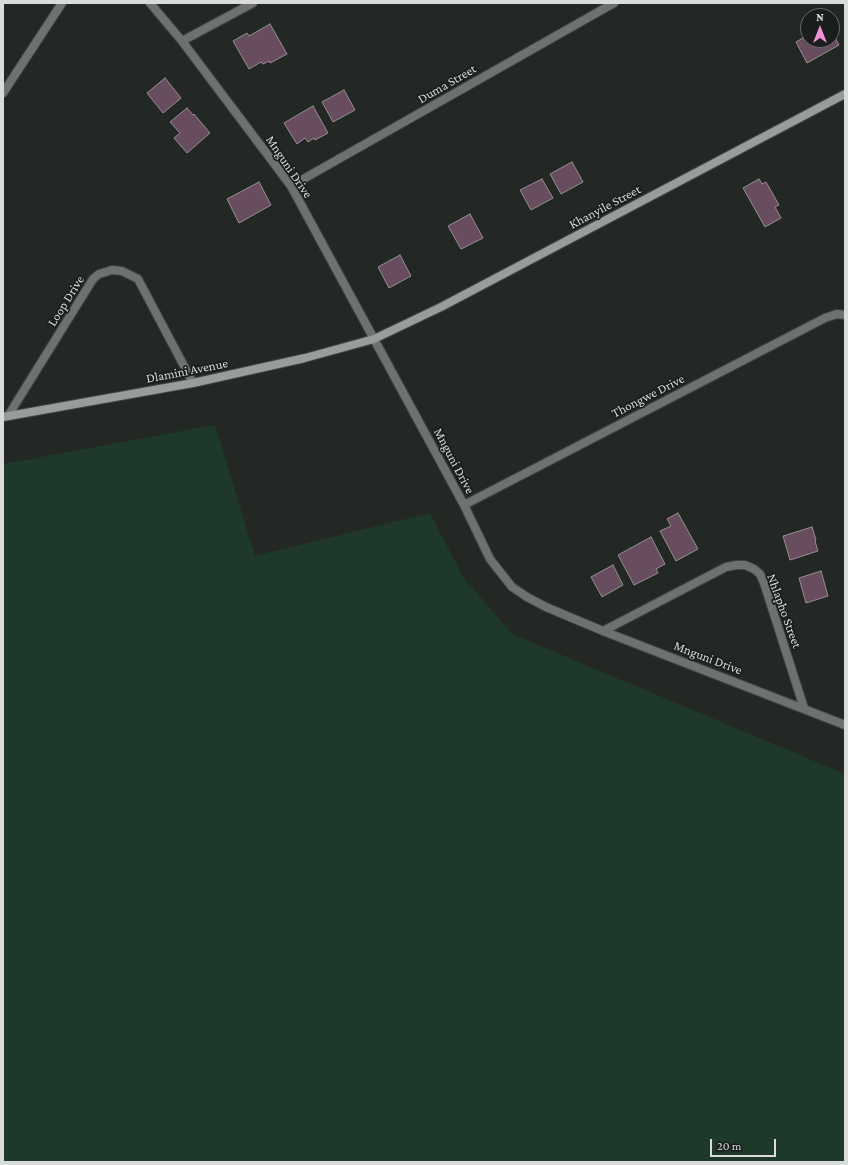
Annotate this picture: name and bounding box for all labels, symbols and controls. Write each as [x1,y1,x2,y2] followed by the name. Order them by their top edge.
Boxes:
[800,8,840,48] north arrow
[816,11,824,23] text: N
[415,61,479,107] street label: Duma Street
[262,133,316,201] street label: Mnguni Drive
[567,182,643,232] street label: Khanyile Street
[44,273,88,329] street label: Loop Drive
[145,355,229,387] street label: Dlamini Avenue
[609,371,687,421] street label: Thongwe Drive
[430,426,478,496] street label: Mnguni Drive
[763,572,805,650] street label: Nhlapho Street
[672,638,744,678] street label: Mnguni Drive
[712,1131,778,1157] scale bar
[717,1139,741,1153] text: 20 m

